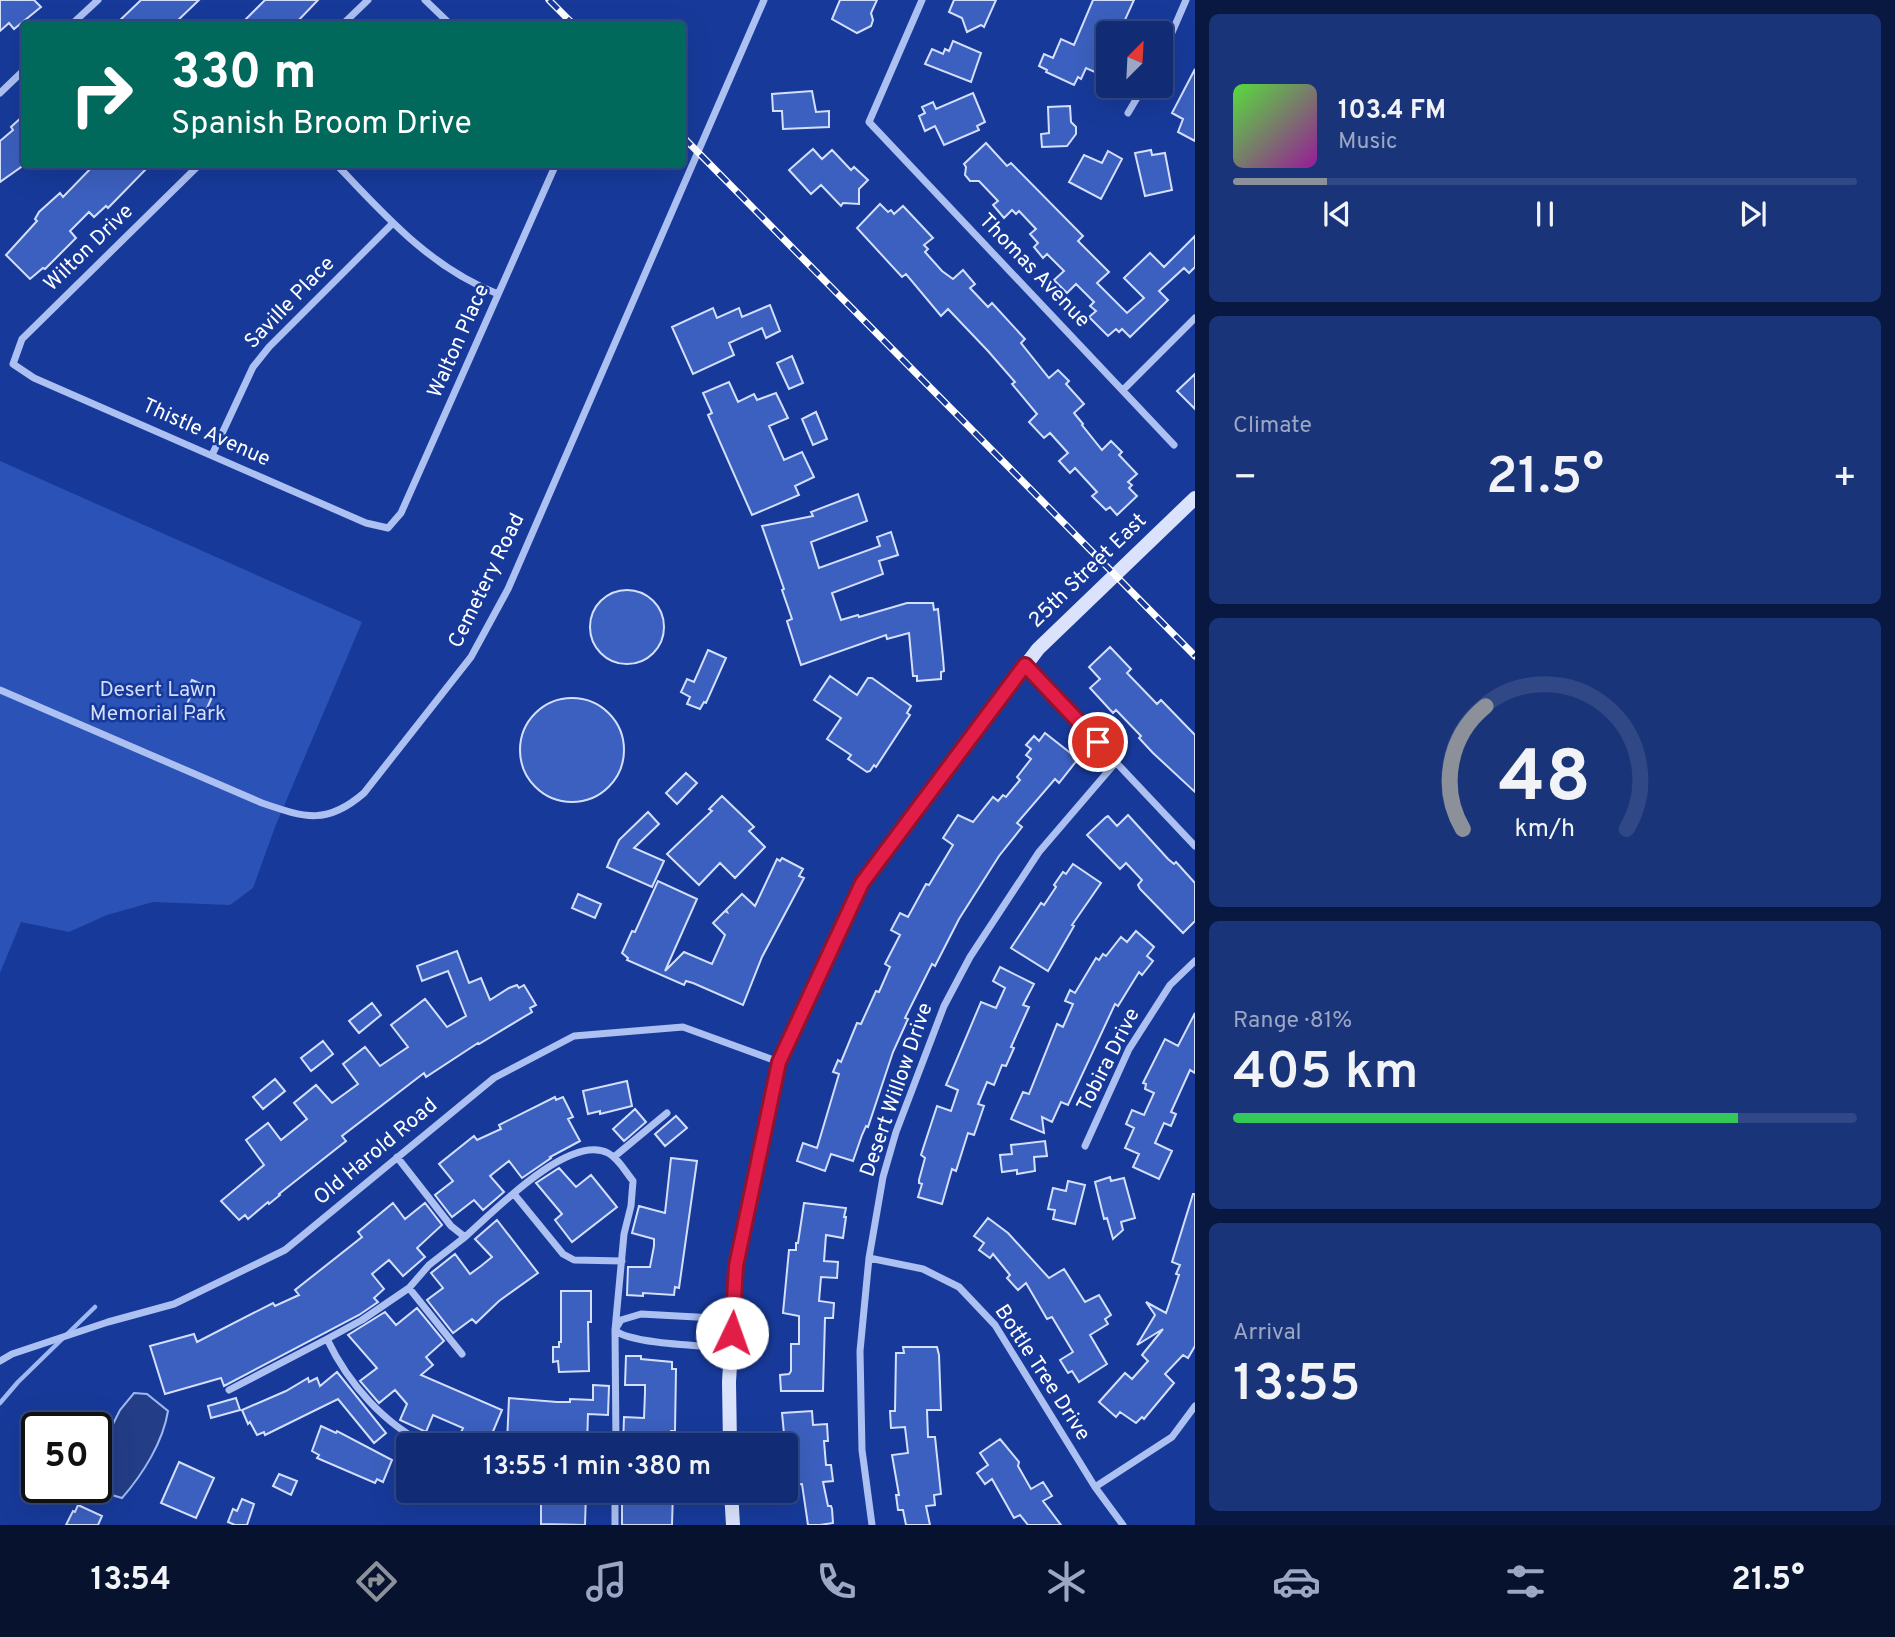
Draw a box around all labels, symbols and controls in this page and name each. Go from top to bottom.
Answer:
north arrow [1096,21,1172,98]
map controls [1096,21,1173,98]
text: 330 m [171,44,316,106]
icon: right [56,49,147,140]
text: 103.4 FM [1338,95,1446,128]
text: Spanish Broom Drive [171,105,472,145]
text: Music [1338,128,1398,157]
icon: previous [1318,195,1356,233]
icon: pause [1526,195,1564,233]
icon: next [1734,195,1772,233]
street label: Wilton Drive [39,199,139,297]
street label: Thomas Avenue [973,208,1095,334]
street label: Saville Place [239,251,341,355]
street label: Walton Place [422,280,496,402]
street label: Thistle Avenue [138,393,274,473]
text: Climate [1233,412,1312,441]
text: 21.5° [1486,446,1604,512]
text: − [1233,455,1258,504]
text: + [1832,455,1857,504]
street label: 25th Street East [1023,508,1153,634]
street label: Cemetery Road [443,509,531,653]
park label: Desert Lawn Memorial Park [90,677,226,728]
pin [1068,712,1128,772]
icon: arrive [1079,723,1117,761]
text: 48 [1499,735,1591,827]
text: km/h [1515,813,1575,845]
street label: Desert Willow Drive [855,999,939,1181]
street label: Tobira Drive [1071,1004,1147,1116]
text: Range · 81% [1233,1007,1352,1036]
text: 405 km [1233,1041,1418,1107]
street label: Old Harold Road [309,1092,443,1212]
position arrow [695,1296,769,1370]
street label: Bottle Tree Drive [988,1300,1096,1446]
text: Arrival [1233,1319,1302,1348]
text: 13:55 [1233,1353,1361,1419]
speed limit sign: 50 [21,1412,112,1503]
text: 13:55 · 1 min · 380 m [483,1451,711,1484]
icon: directions [352,1557,401,1606]
icon: music [582,1557,631,1606]
icon: phone [812,1557,861,1606]
icon: climate [1042,1557,1091,1606]
icon: car [1272,1557,1321,1606]
icon: filters [1501,1557,1550,1606]
text: 13:54 [90,1561,171,1601]
text: 21.5° [1731,1561,1804,1601]

